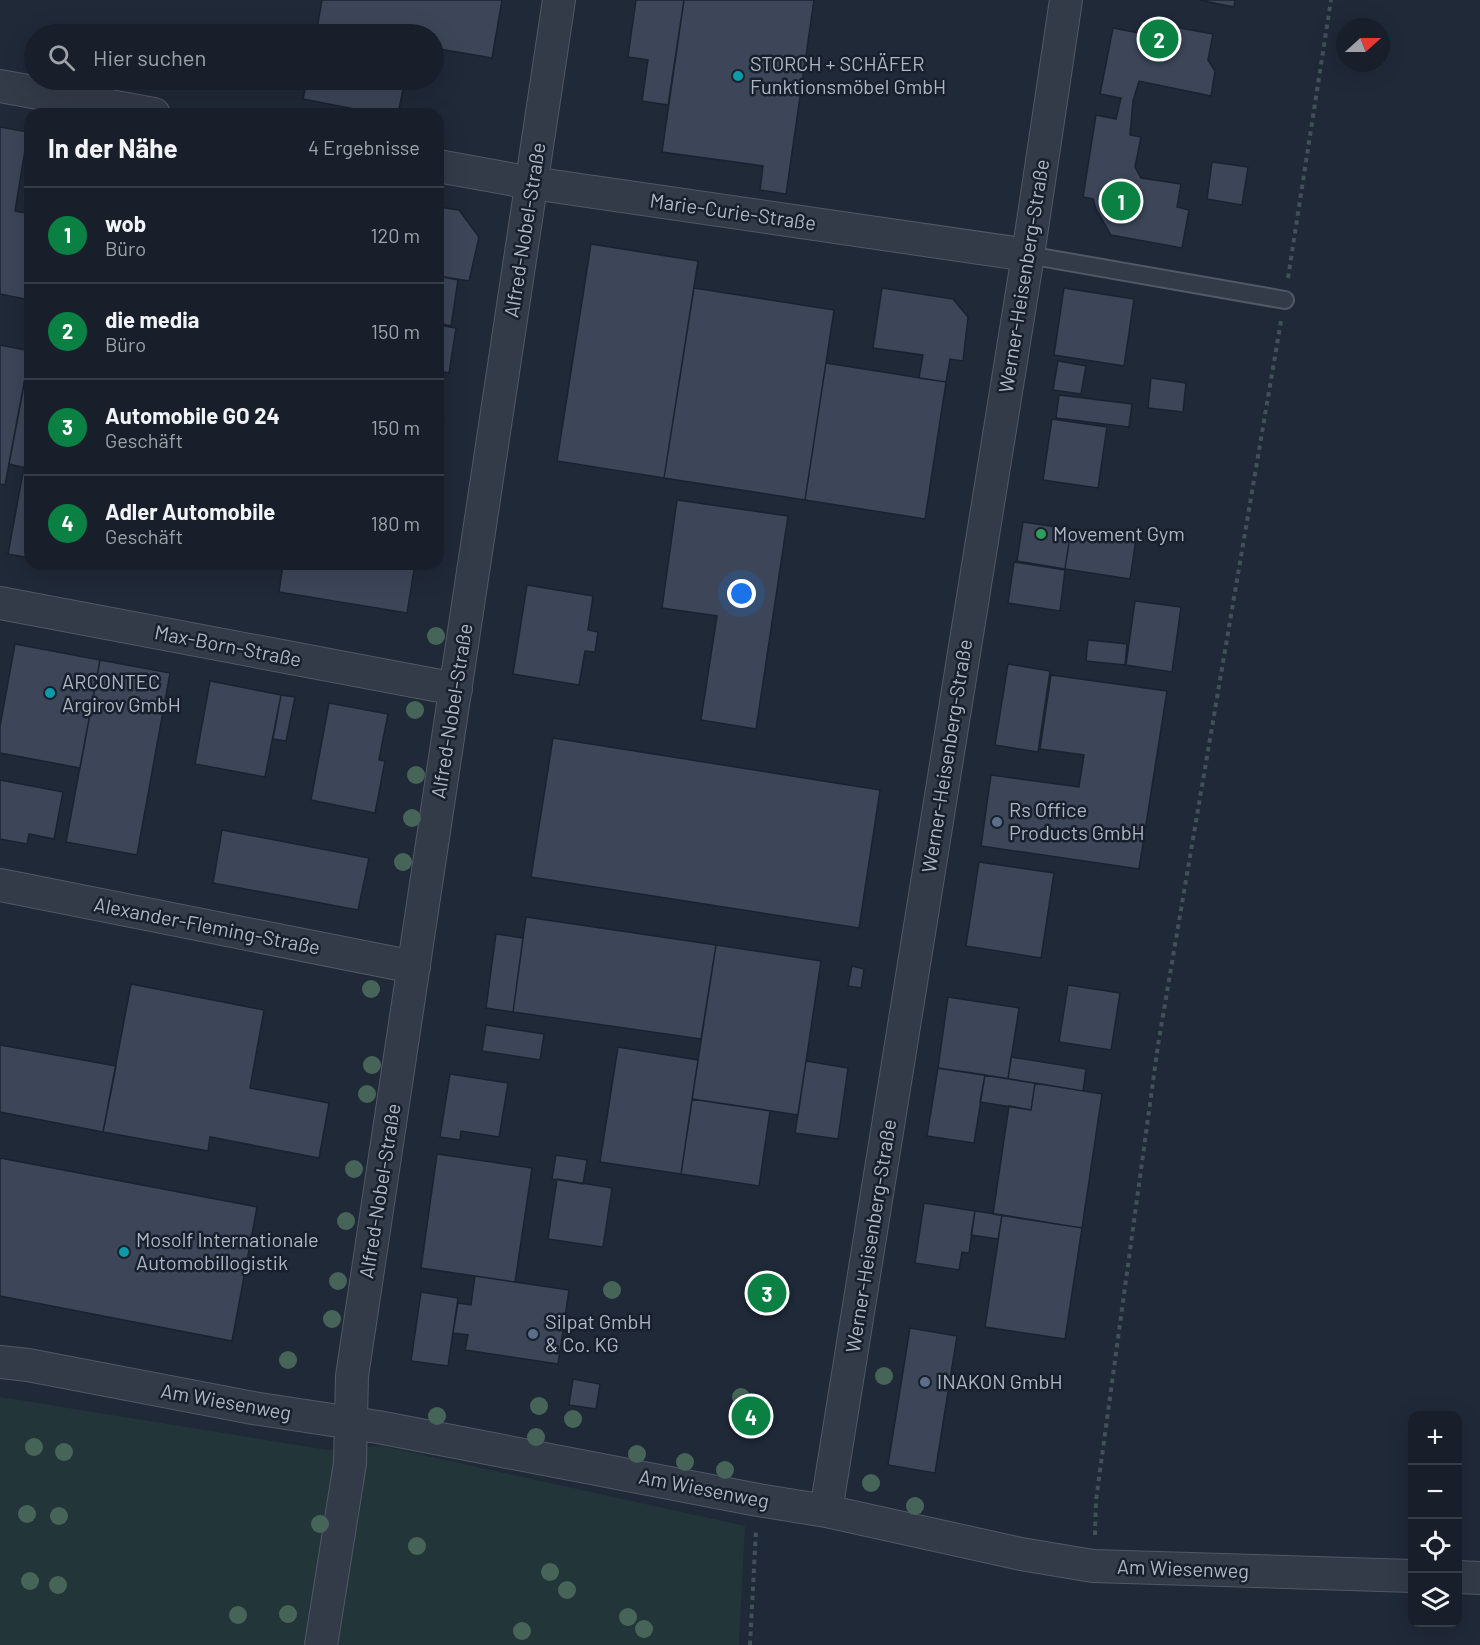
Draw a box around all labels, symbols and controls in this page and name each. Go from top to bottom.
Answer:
pin: 2 [1140,16,1178,62]
north arrow [1336,18,1390,72]
search box [24,24,444,90]
icon: search [45,41,78,74]
text: Hier suchen [93,44,206,70]
place label: STORCH + SCHÄFER Funktionsmöbel GmbH [750,51,946,98]
marker: STORCH + SCHÄFER Funktionsmöbel GmbH [731,69,745,83]
text: In der Nähe [48,132,178,163]
text: 4 Ergebnisse [308,135,420,159]
street label: Alfred-Nobel-Straße [498,141,550,319]
street label: Werner-Heisenberg-Straße [993,157,1053,394]
pin: 1 [1102,178,1140,224]
street label: Marie-Curie-Straße [649,187,818,235]
text: wob [105,210,146,236]
text: 1 [64,223,71,247]
text: 120 m [370,223,420,247]
text: Büro [105,236,146,260]
text: die media [105,306,199,332]
text: 2 [62,319,73,343]
text: 150 m [371,319,420,343]
text: Büro [105,332,146,356]
text: Automobile GO 24 [105,402,280,428]
text: 3 [62,415,73,439]
text: 150 m [371,415,420,439]
text: Geschäft [105,428,183,452]
text: Adler Automobile [105,498,275,524]
text: 4 [61,511,74,535]
text: 180 m [371,511,420,535]
place label: Movement Gym [1053,521,1185,545]
text: Geschäft [105,524,183,548]
marker: Movement Gym [1034,527,1048,541]
your location [727,579,756,608]
street label: Max-Born-Straße [153,619,304,671]
street label: Alfred-Nobel-Straße [425,622,477,800]
street label: Werner-Heisenberg-Straße [916,637,976,874]
place label: ARCONTEC Argirov GmbH [62,669,181,716]
marker: ARCONTEC Argirov GmbH [43,686,57,700]
place label: Rs Office Products GmbH [1009,797,1145,844]
marker: Rs Office Products GmbH [990,815,1004,829]
street label: Alexander-Fleming-Straße [92,891,322,959]
street label: Alfred-Nobel-Straße [353,1102,405,1280]
street label: Werner-Heisenberg-Straße [840,1117,900,1354]
place label: Mosolf Internationale Automobillogistik [136,1227,319,1274]
marker: Mosolf Internationale Automobillogistik [117,1245,131,1259]
pin: 3 [748,1270,786,1316]
place label: Silpat GmbH & Co. KG [545,1309,652,1356]
marker: Silpat GmbH & Co. KG [526,1327,540,1341]
place label: INAKON GmbH [937,1369,1063,1393]
marker: INAKON GmbH [918,1375,932,1389]
street label: Am Wiesenweg [159,1378,293,1424]
pin: 4 [732,1394,771,1438]
map controls [1408,1411,1462,1627]
button: + [1408,1411,1462,1465]
street label: Am Wiesenweg [637,1464,771,1512]
button: − [1408,1465,1462,1519]
button: locate [1408,1519,1462,1573]
street label: Am Wiesenweg [1117,1554,1249,1582]
button: layers [1408,1573,1462,1627]

